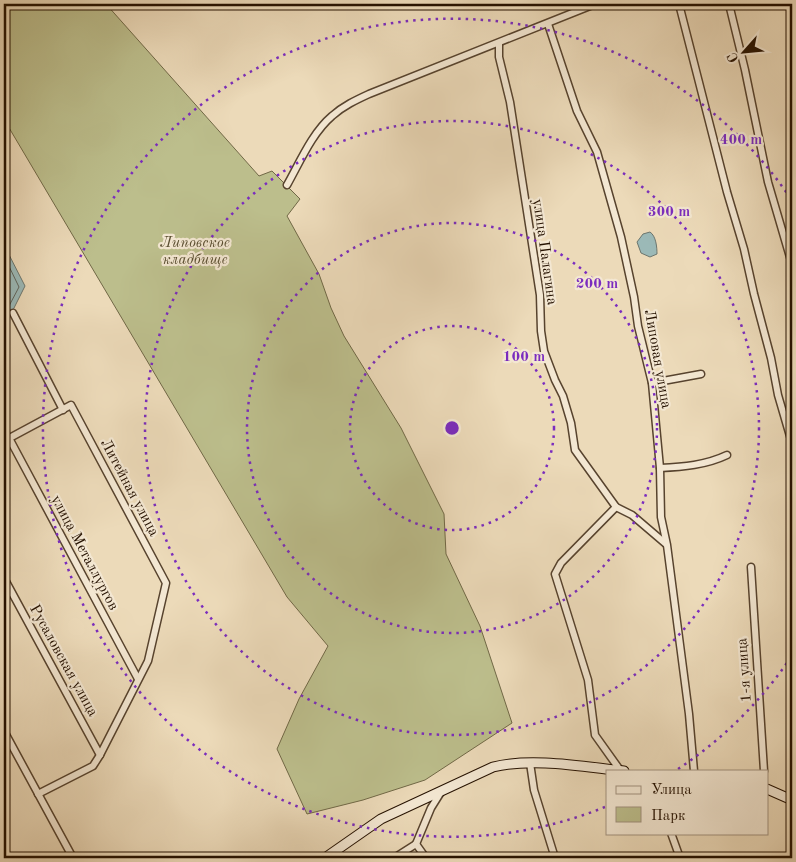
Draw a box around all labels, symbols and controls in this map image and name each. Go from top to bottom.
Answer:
north arrow [718,28,768,78]
text: С [725,50,742,65]
text: 400 m [720,133,762,148]
street label: улица Палагина [529,198,559,307]
text: 300 m [648,205,690,220]
park label: Липовское кладбище [160,236,230,268]
text: 200 m [576,277,618,292]
street label: Липовая улица [641,308,673,410]
text: 100 m [503,350,545,365]
centre of rings [443,419,461,437]
street label: Литейная улица [97,437,161,540]
street label: улица Металлургов [47,493,121,613]
street label: Русаловская улица [26,603,100,720]
street label: 1-я улица [735,637,755,703]
legend [606,770,768,834]
text: Улица [651,783,692,798]
text: Парк [651,809,686,824]

